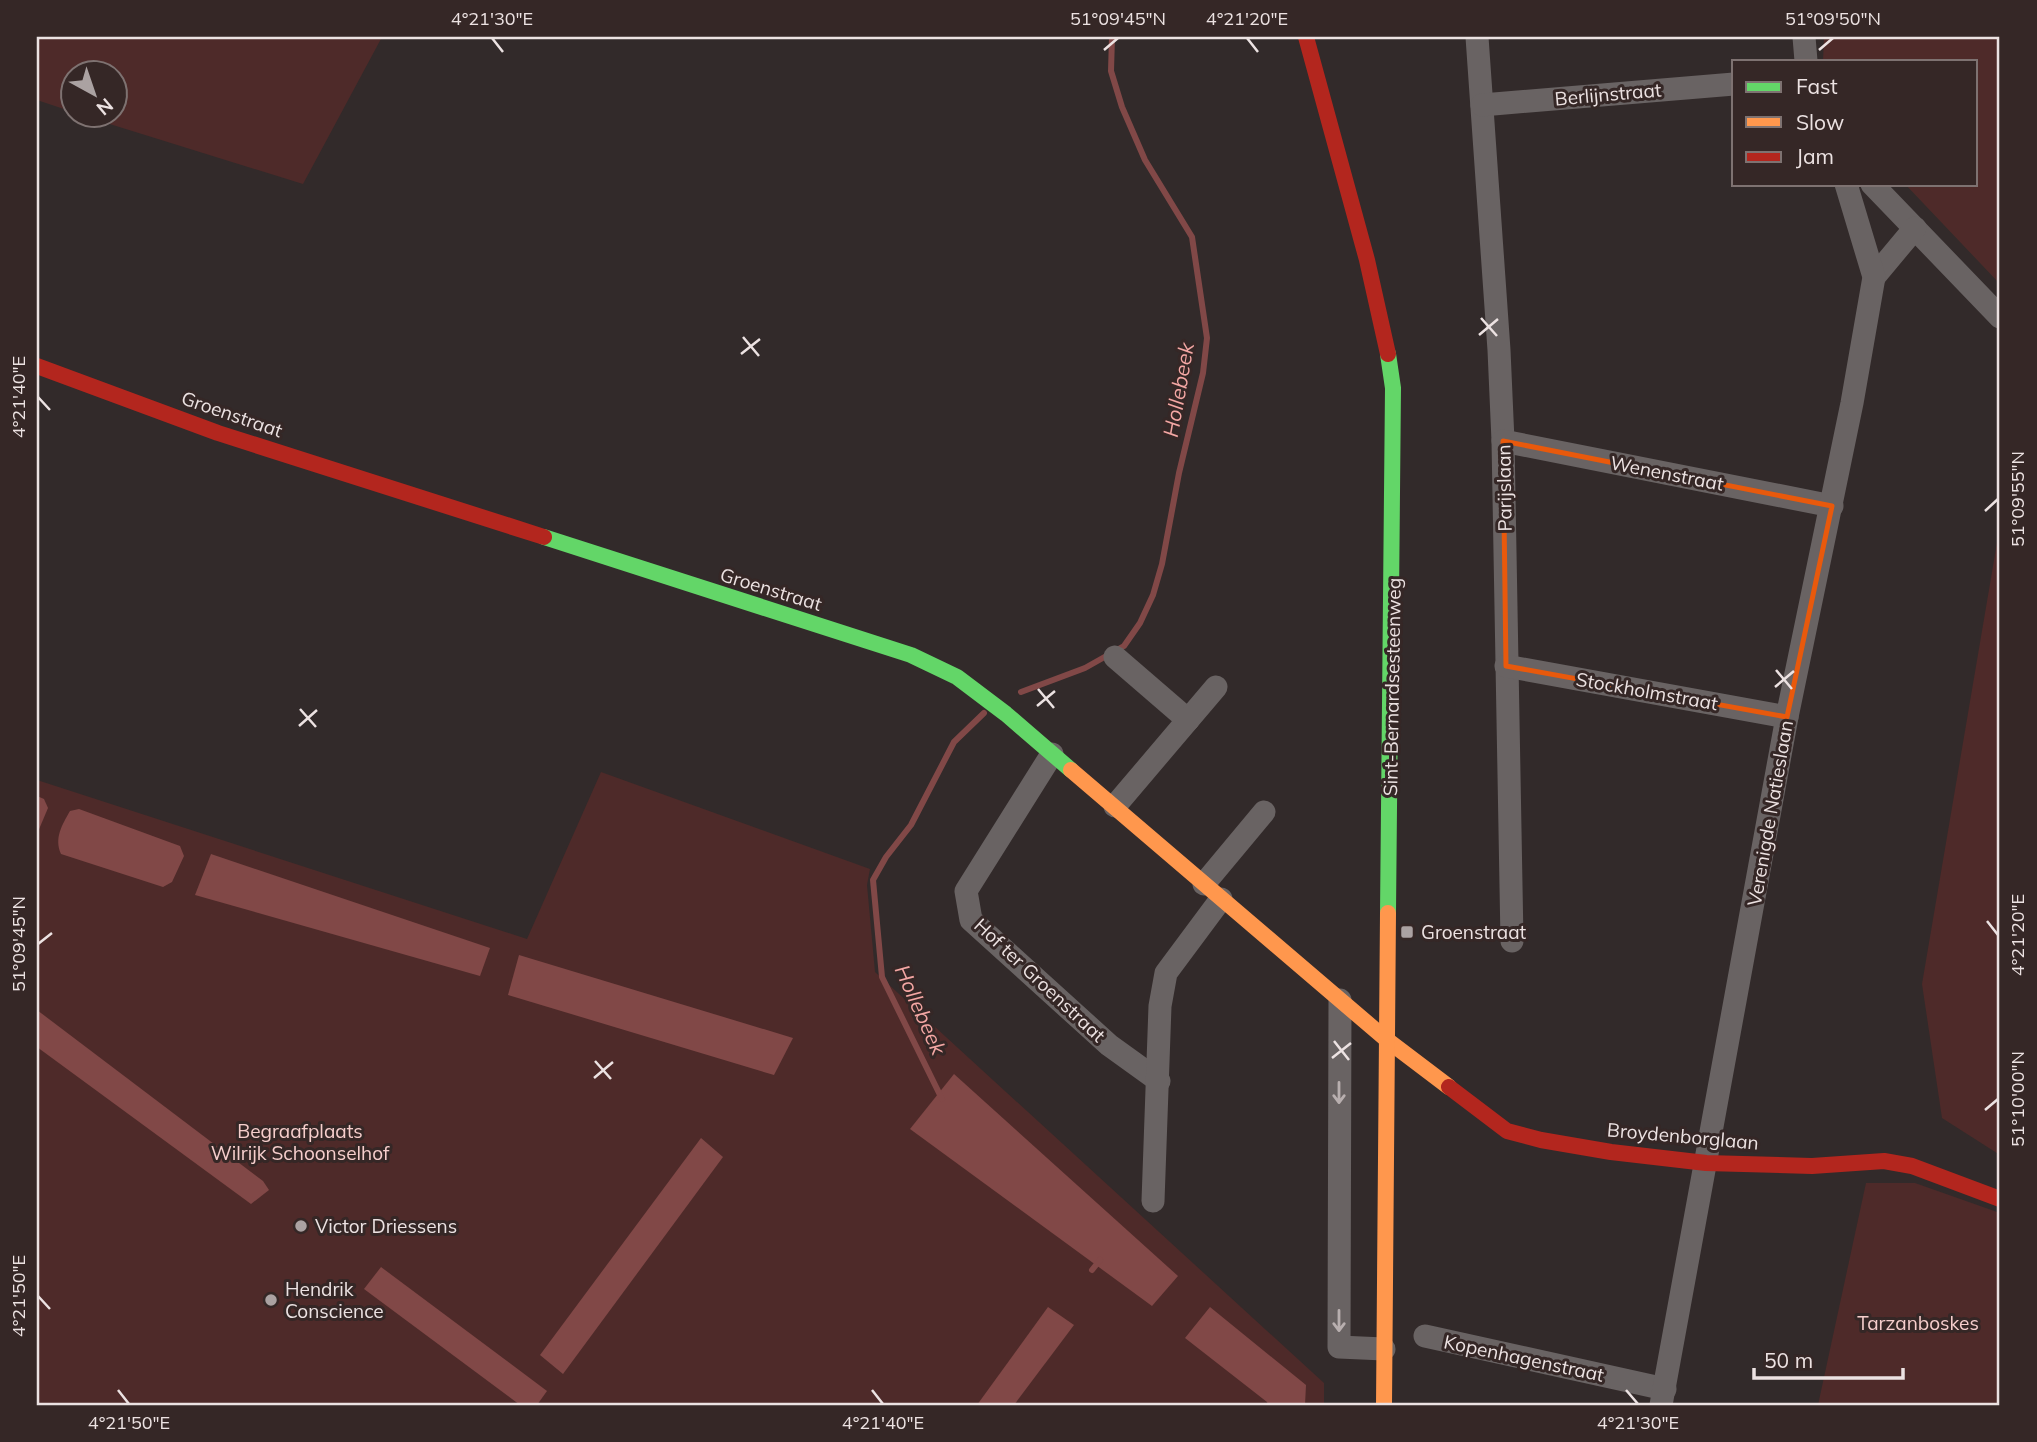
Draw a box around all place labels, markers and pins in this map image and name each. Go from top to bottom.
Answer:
place label: Groenstraat [1421,920,1527,944]
marker: Groenstraat [1399,924,1415,940]
place label: Victor Driessens [315,1214,457,1238]
marker: Victor Driessens [293,1218,309,1234]
place label: Hendrik Conscience [285,1277,384,1323]
marker: Hendrik Conscience [263,1292,279,1308]

